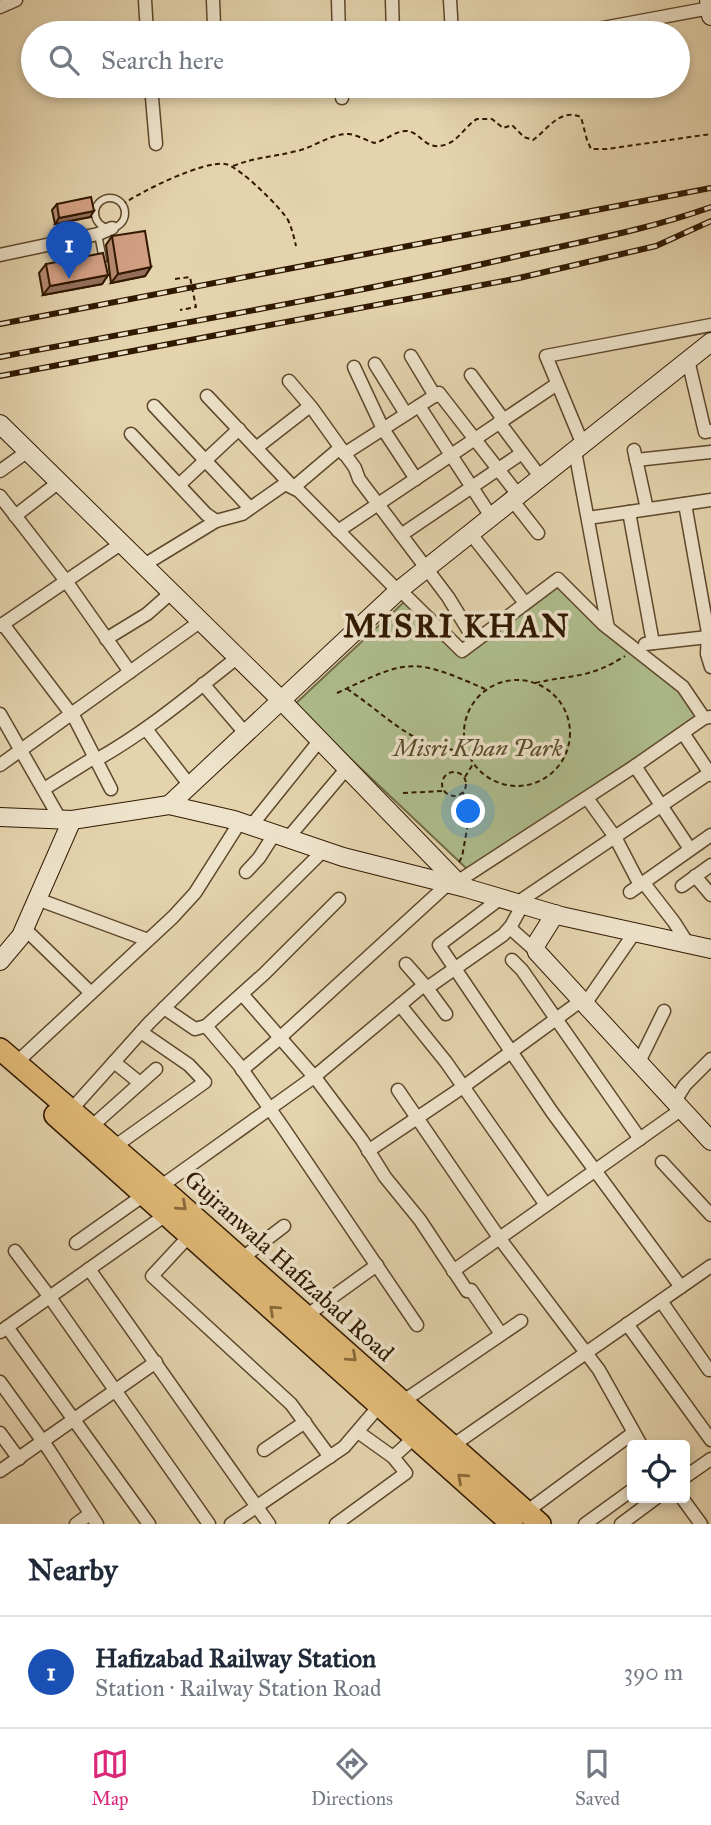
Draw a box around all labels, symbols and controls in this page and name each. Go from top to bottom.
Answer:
search box [21,21,690,98]
icon: search [45,41,83,79]
text: Search here [101,44,224,76]
pin: 1 [46,221,92,279]
district label: MISRI KHAN [343,607,571,646]
park label: Misri Khan Park [391,733,563,763]
your location [451,794,485,828]
street label: Gujranwala Hafizabad Road [178,1164,400,1368]
one-way arrow [174,1198,187,1210]
one-way arrow [269,1306,282,1319]
one-way arrow [344,1349,357,1361]
map controls [627,1440,690,1503]
button: locate [627,1440,690,1503]
one-way arrow [457,1474,470,1487]
text: Nearby [28,1552,118,1588]
text: Hafizabad Railway Station [95,1642,376,1674]
text: 1 [46,1658,56,1686]
text: 390 m [624,1658,683,1686]
text: Station · Railway Station Road [95,1674,382,1702]
tab: Map [91,1745,129,1810]
tab: Directions [311,1745,393,1810]
tab: Saved [575,1745,620,1810]

